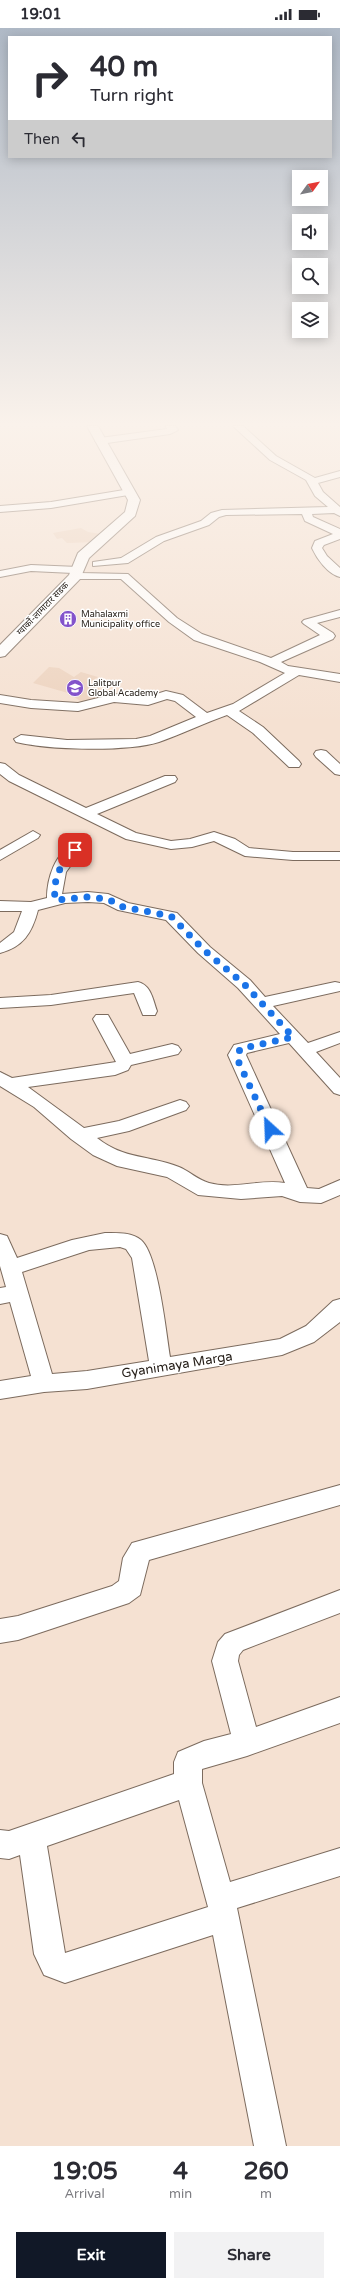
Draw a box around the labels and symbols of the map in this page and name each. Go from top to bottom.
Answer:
north arrow [292,170,328,206]
street label: ग्वार्को-लामाटार सडक [14,579,72,638]
building icon: Mahalaxmi Municipality office [58,609,78,629]
place label: Mahalaxmi Municipality office [81,609,160,630]
school or university icon: Lalitpur Global Academy [65,678,85,698]
place label: Lalitpur Global Academy [88,678,158,699]
pin [58,833,92,867]
position arrow [249,1108,291,1150]
street label: Gyanimaya Marga [120,1348,234,1382]

